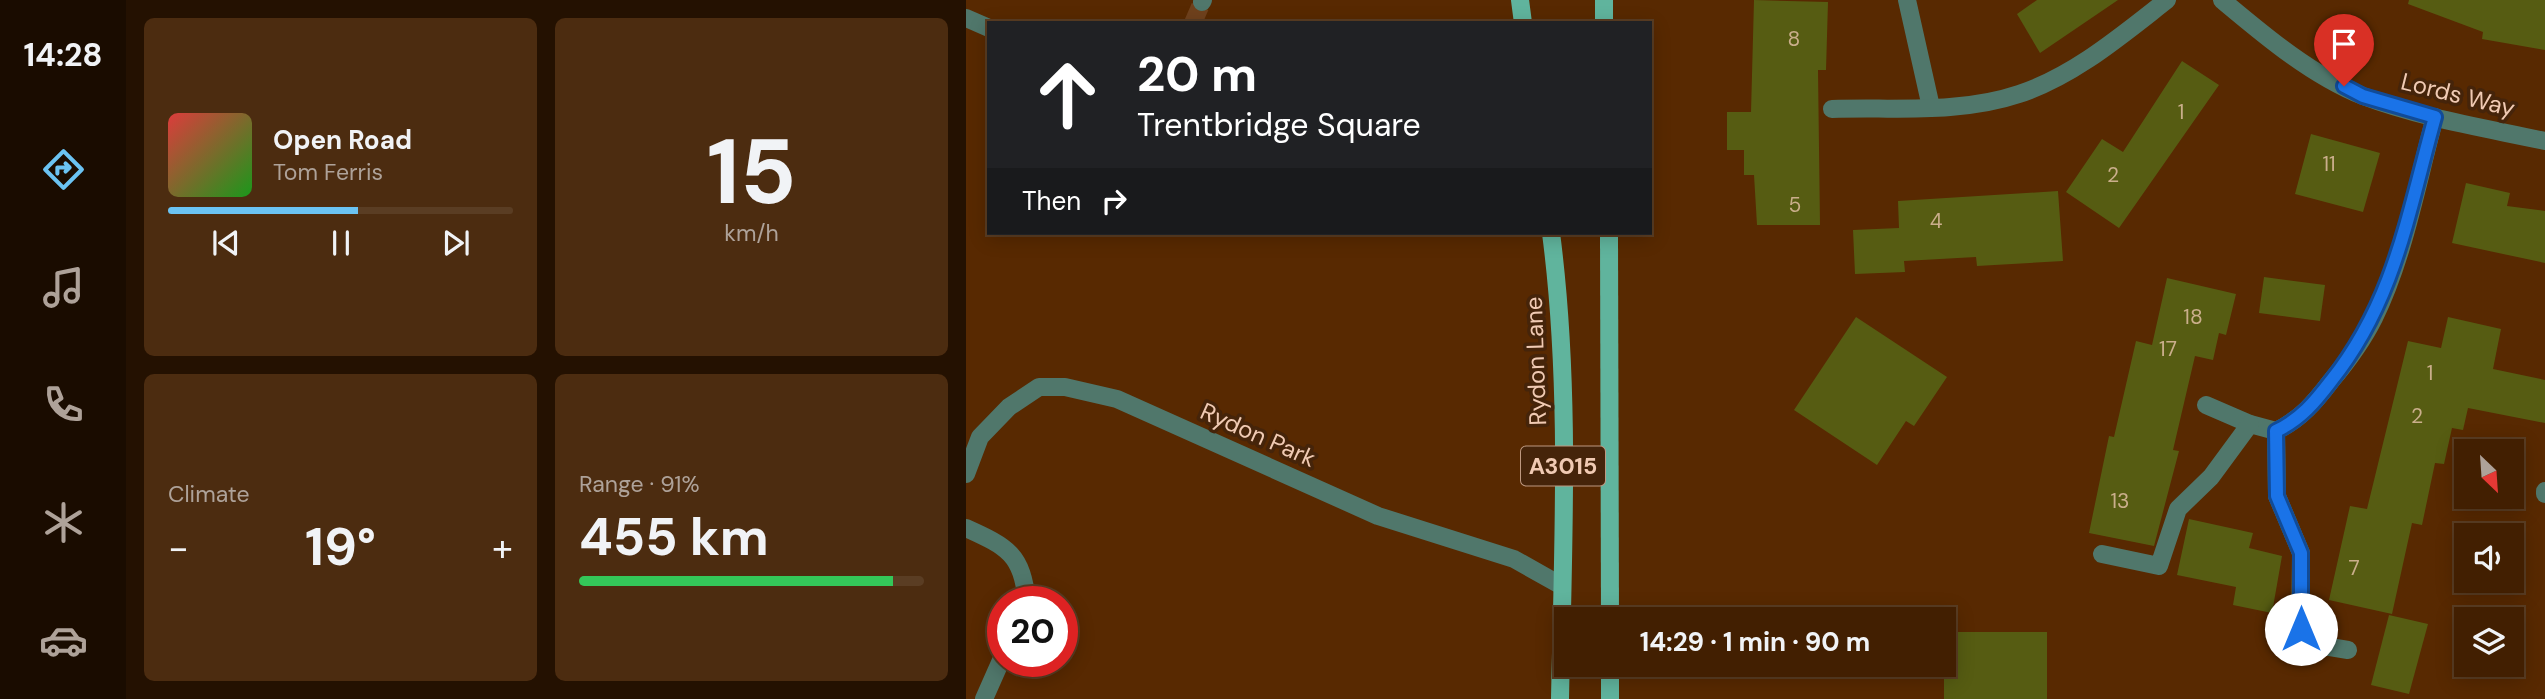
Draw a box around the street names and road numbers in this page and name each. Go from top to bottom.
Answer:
street label: Lords Way [2398,65,2518,124]
street label: Rydon Lane [1518,296,1553,426]
street label: Rydon Park [1196,395,1321,474]
road number: A3015 [1521,446,1605,486]

